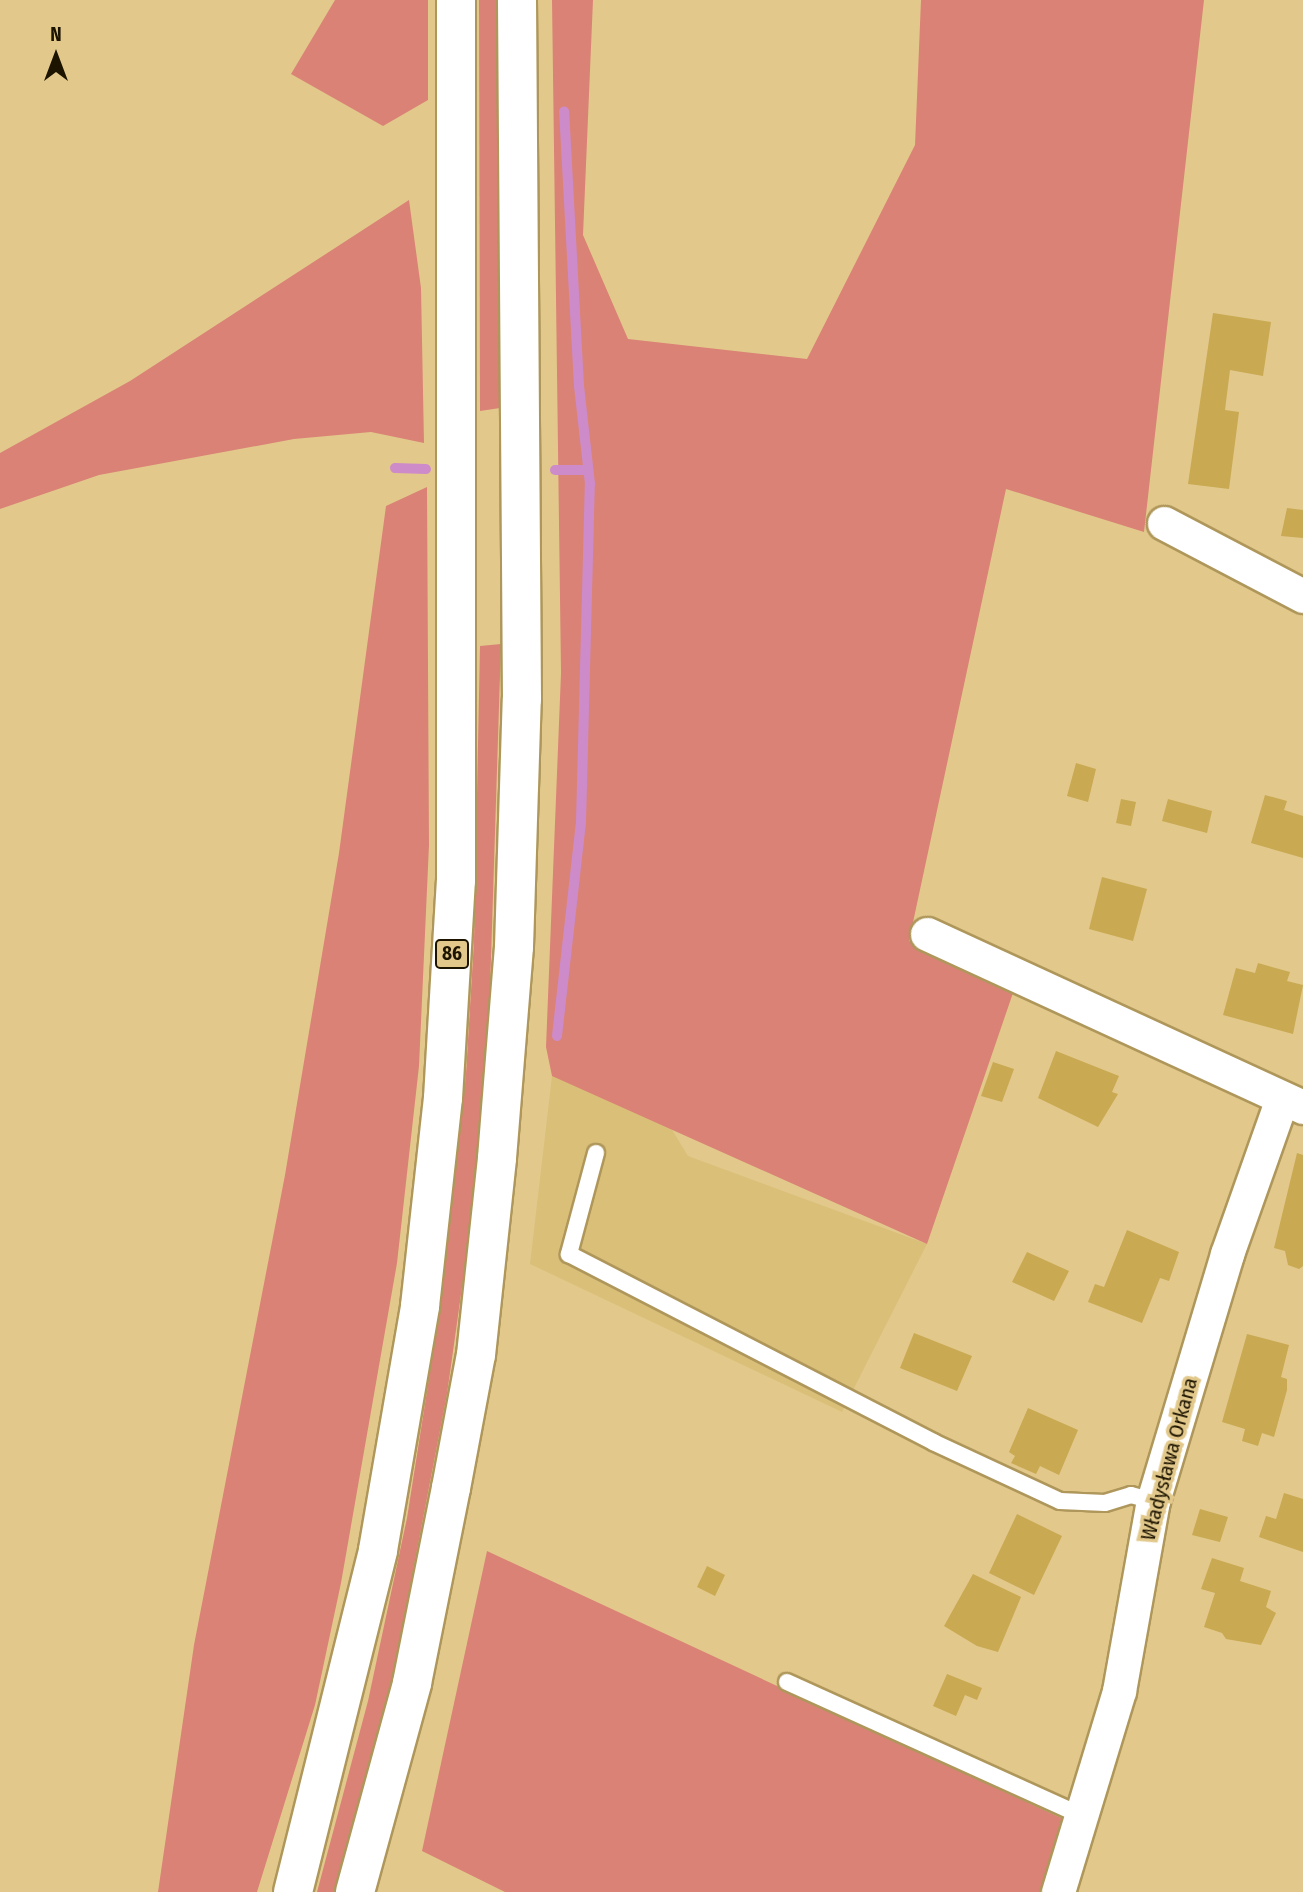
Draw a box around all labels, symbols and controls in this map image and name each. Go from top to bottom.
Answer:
north arrow [21,21,91,91]
text: N [50,23,62,46]
road number: 86 [434,938,470,970]
street label: Władysława Orkana [1135,1375,1203,1543]

